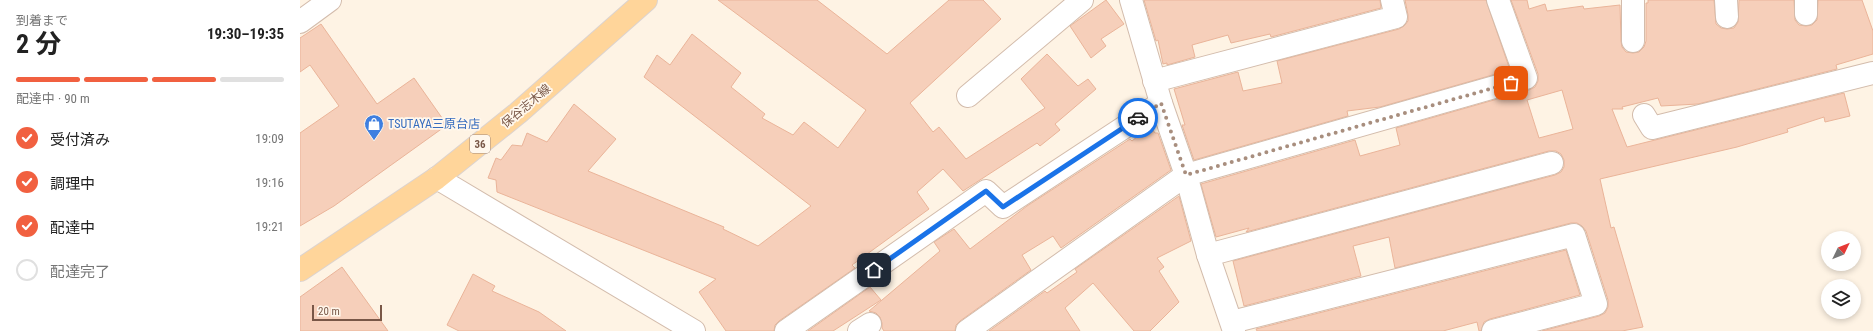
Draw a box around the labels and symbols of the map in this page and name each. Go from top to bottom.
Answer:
pin [1494,66,1528,100]
street label: 保谷志木線 [499,81,553,131]
courier [1118,98,1158,138]
shop icon: TSUTAYA三原台店 [363,113,385,141]
place label: TSUTAYA三原台店 [388,117,480,131]
road number: 36 [470,135,490,153]
north arrow [1821,231,1861,271]
pin [857,253,891,287]
scale bar [312,303,382,322]

